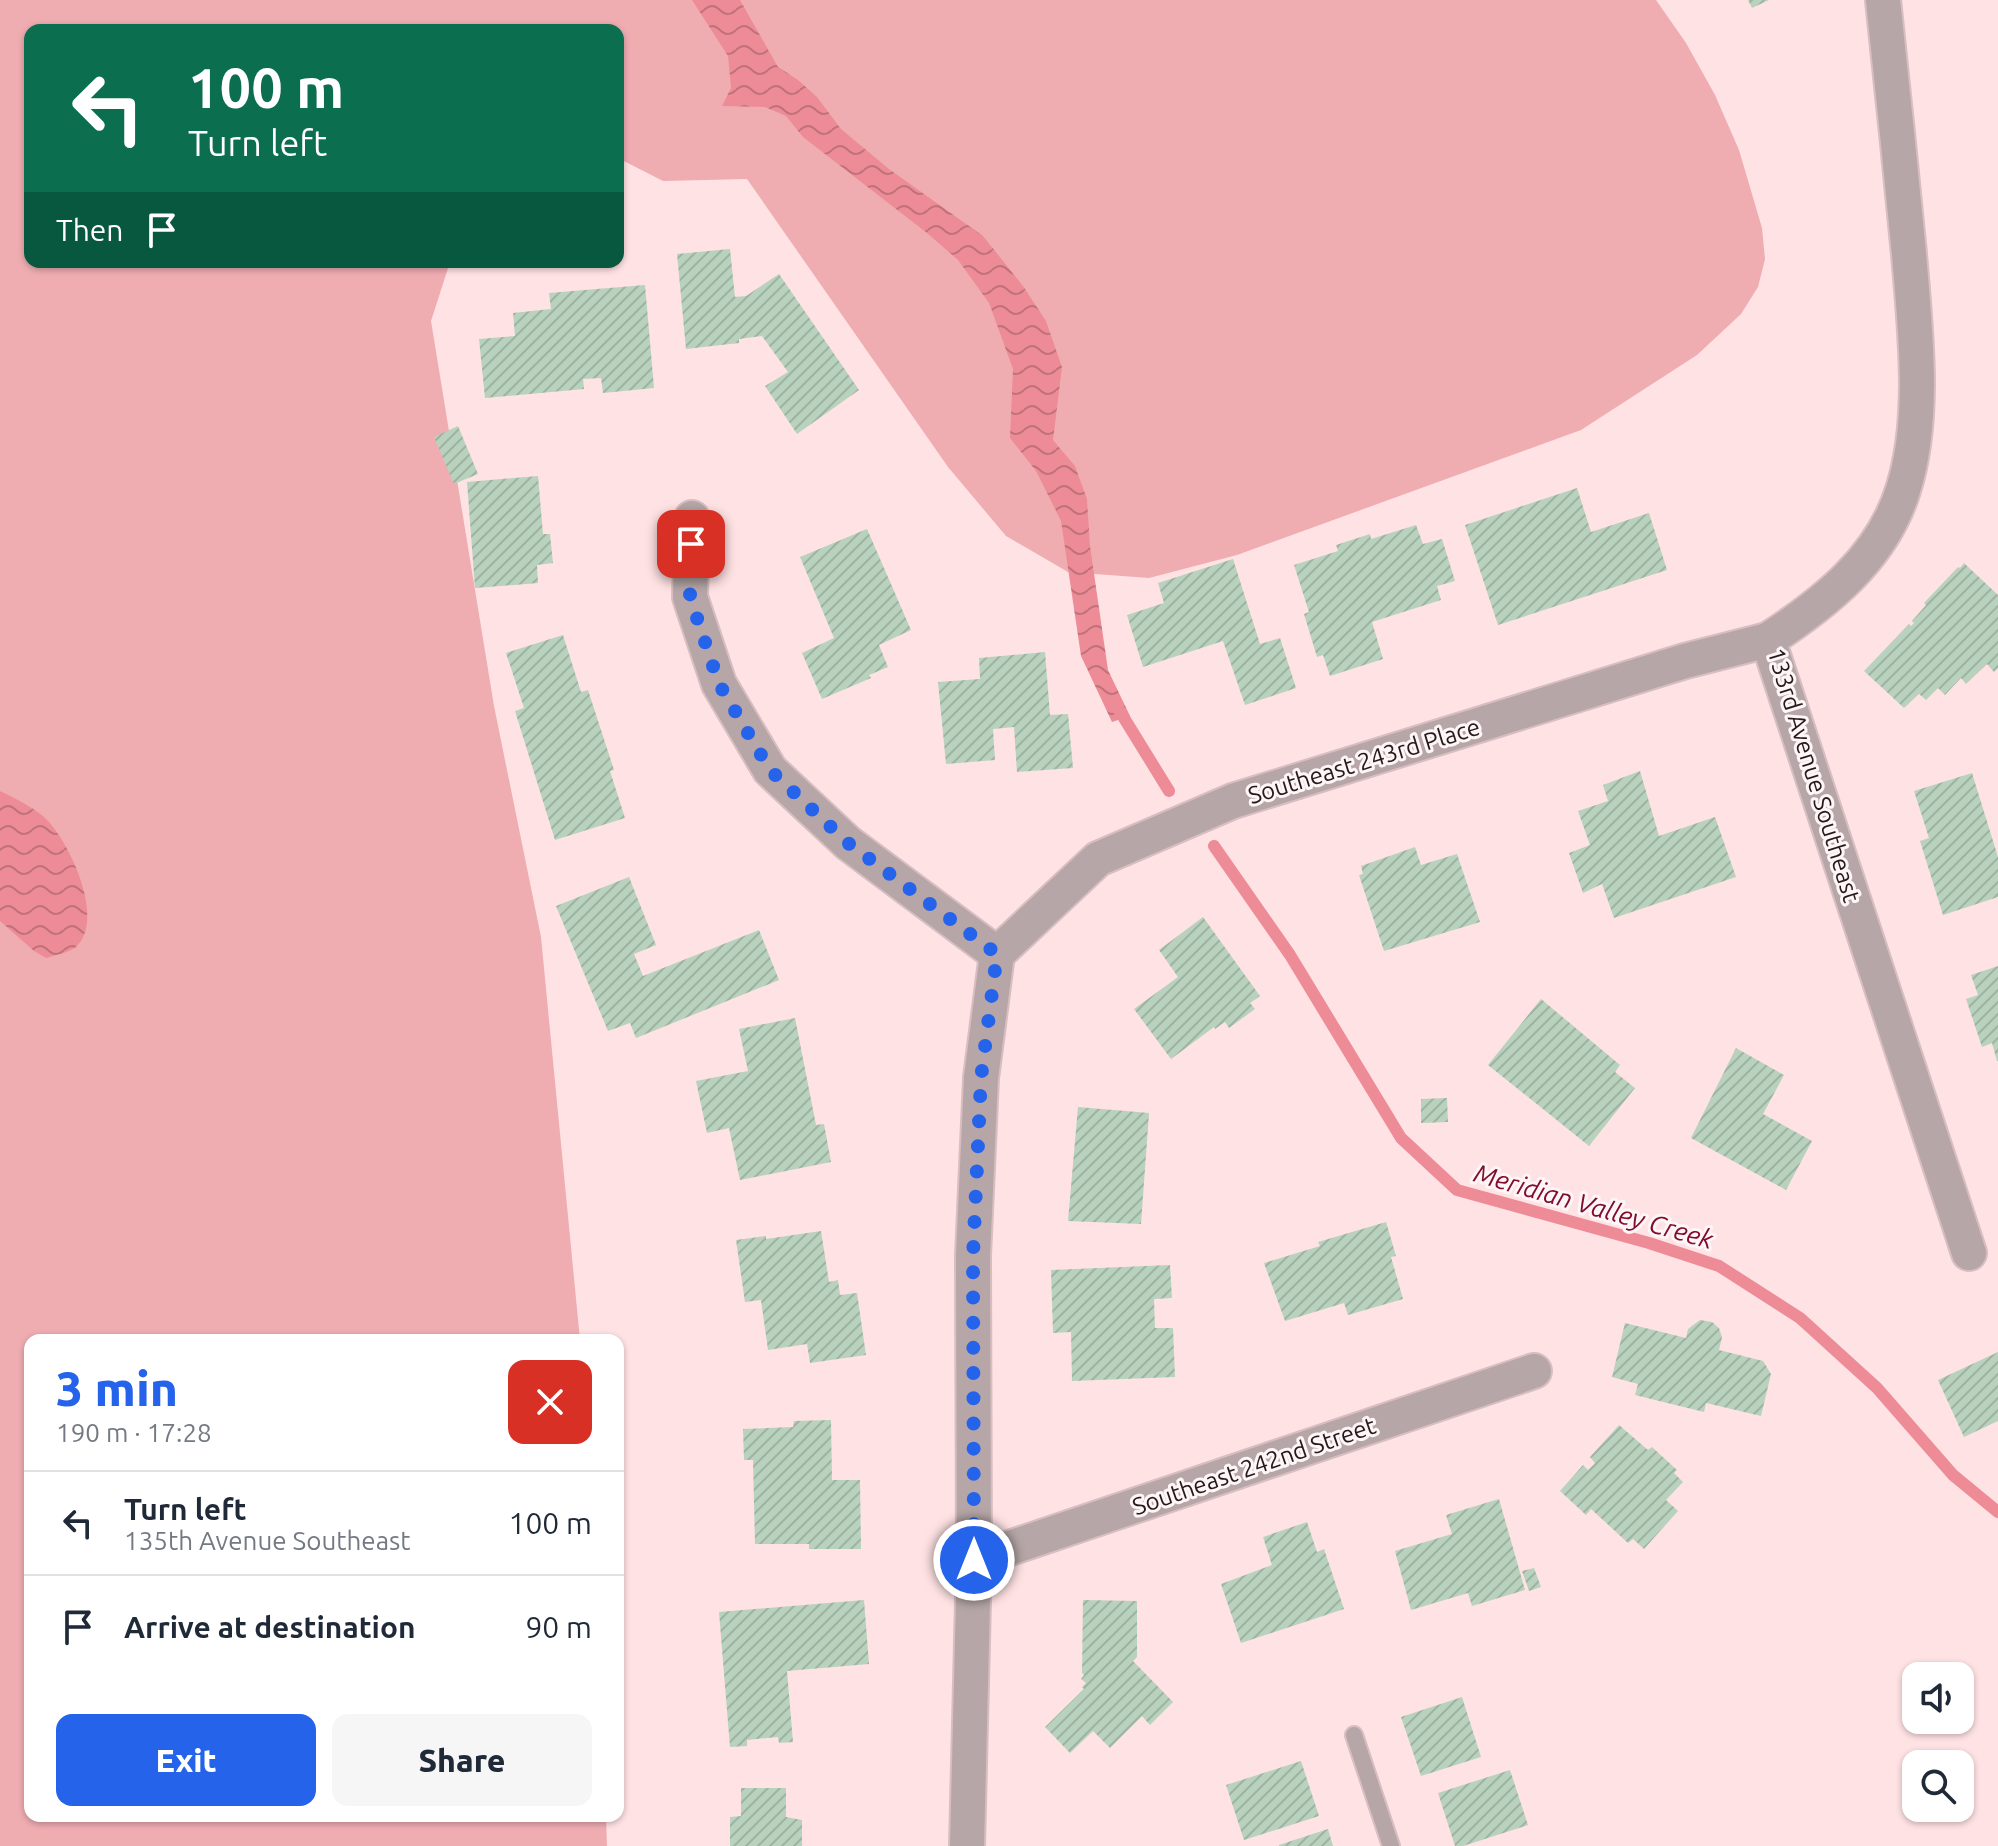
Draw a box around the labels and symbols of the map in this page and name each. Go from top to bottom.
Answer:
pin [657,510,725,578]
street label: 133rd Avenue Southeast [1762,645,1866,906]
street label: Southeast 243rd Place [1245,713,1483,809]
water label: Meridian Valley Creek [1471,1158,1718,1254]
street label: Southeast 242nd Street [1129,1412,1380,1520]
position arrow [932,1518,1016,1602]

